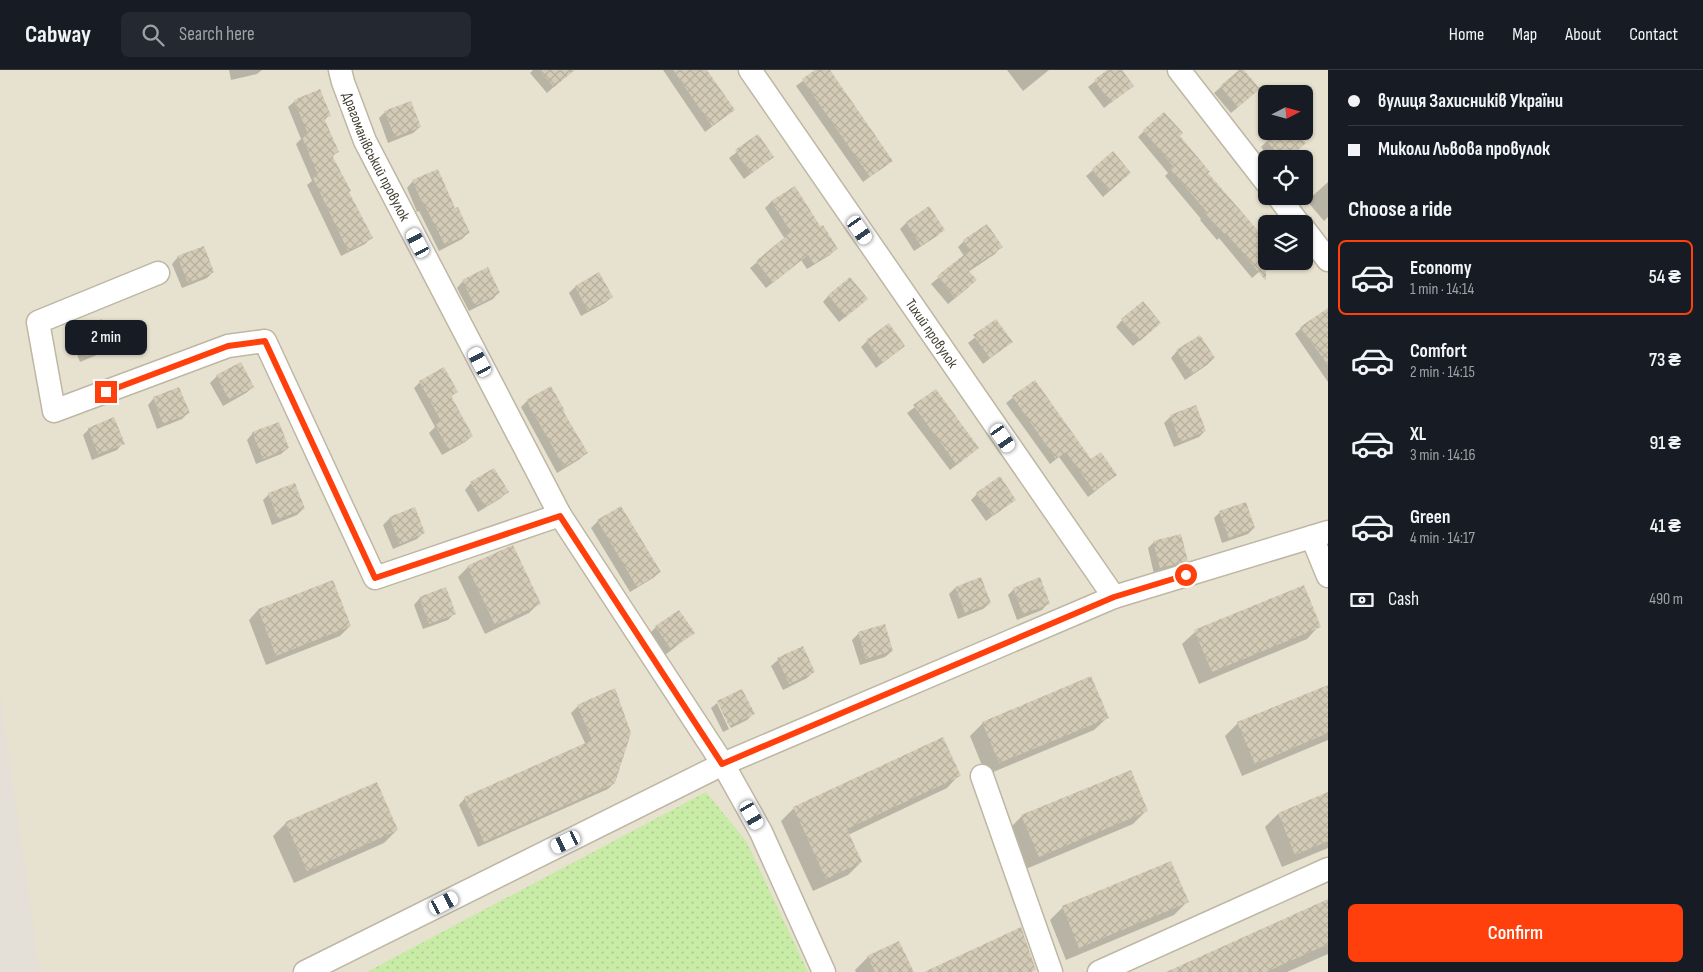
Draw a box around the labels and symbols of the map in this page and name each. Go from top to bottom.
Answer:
north arrow [1258,85,1312,140]
street label: Драгоманівський провулок [338,90,414,225]
car [845,213,874,247]
car [404,226,431,260]
street label: Тихий провулок [901,295,962,372]
callout: 2 min [65,320,147,354]
car [466,345,493,379]
route end [95,381,117,403]
car [988,421,1017,455]
route start [1175,564,1197,586]
car [738,798,765,832]
car [549,829,582,855]
car [427,890,460,916]

